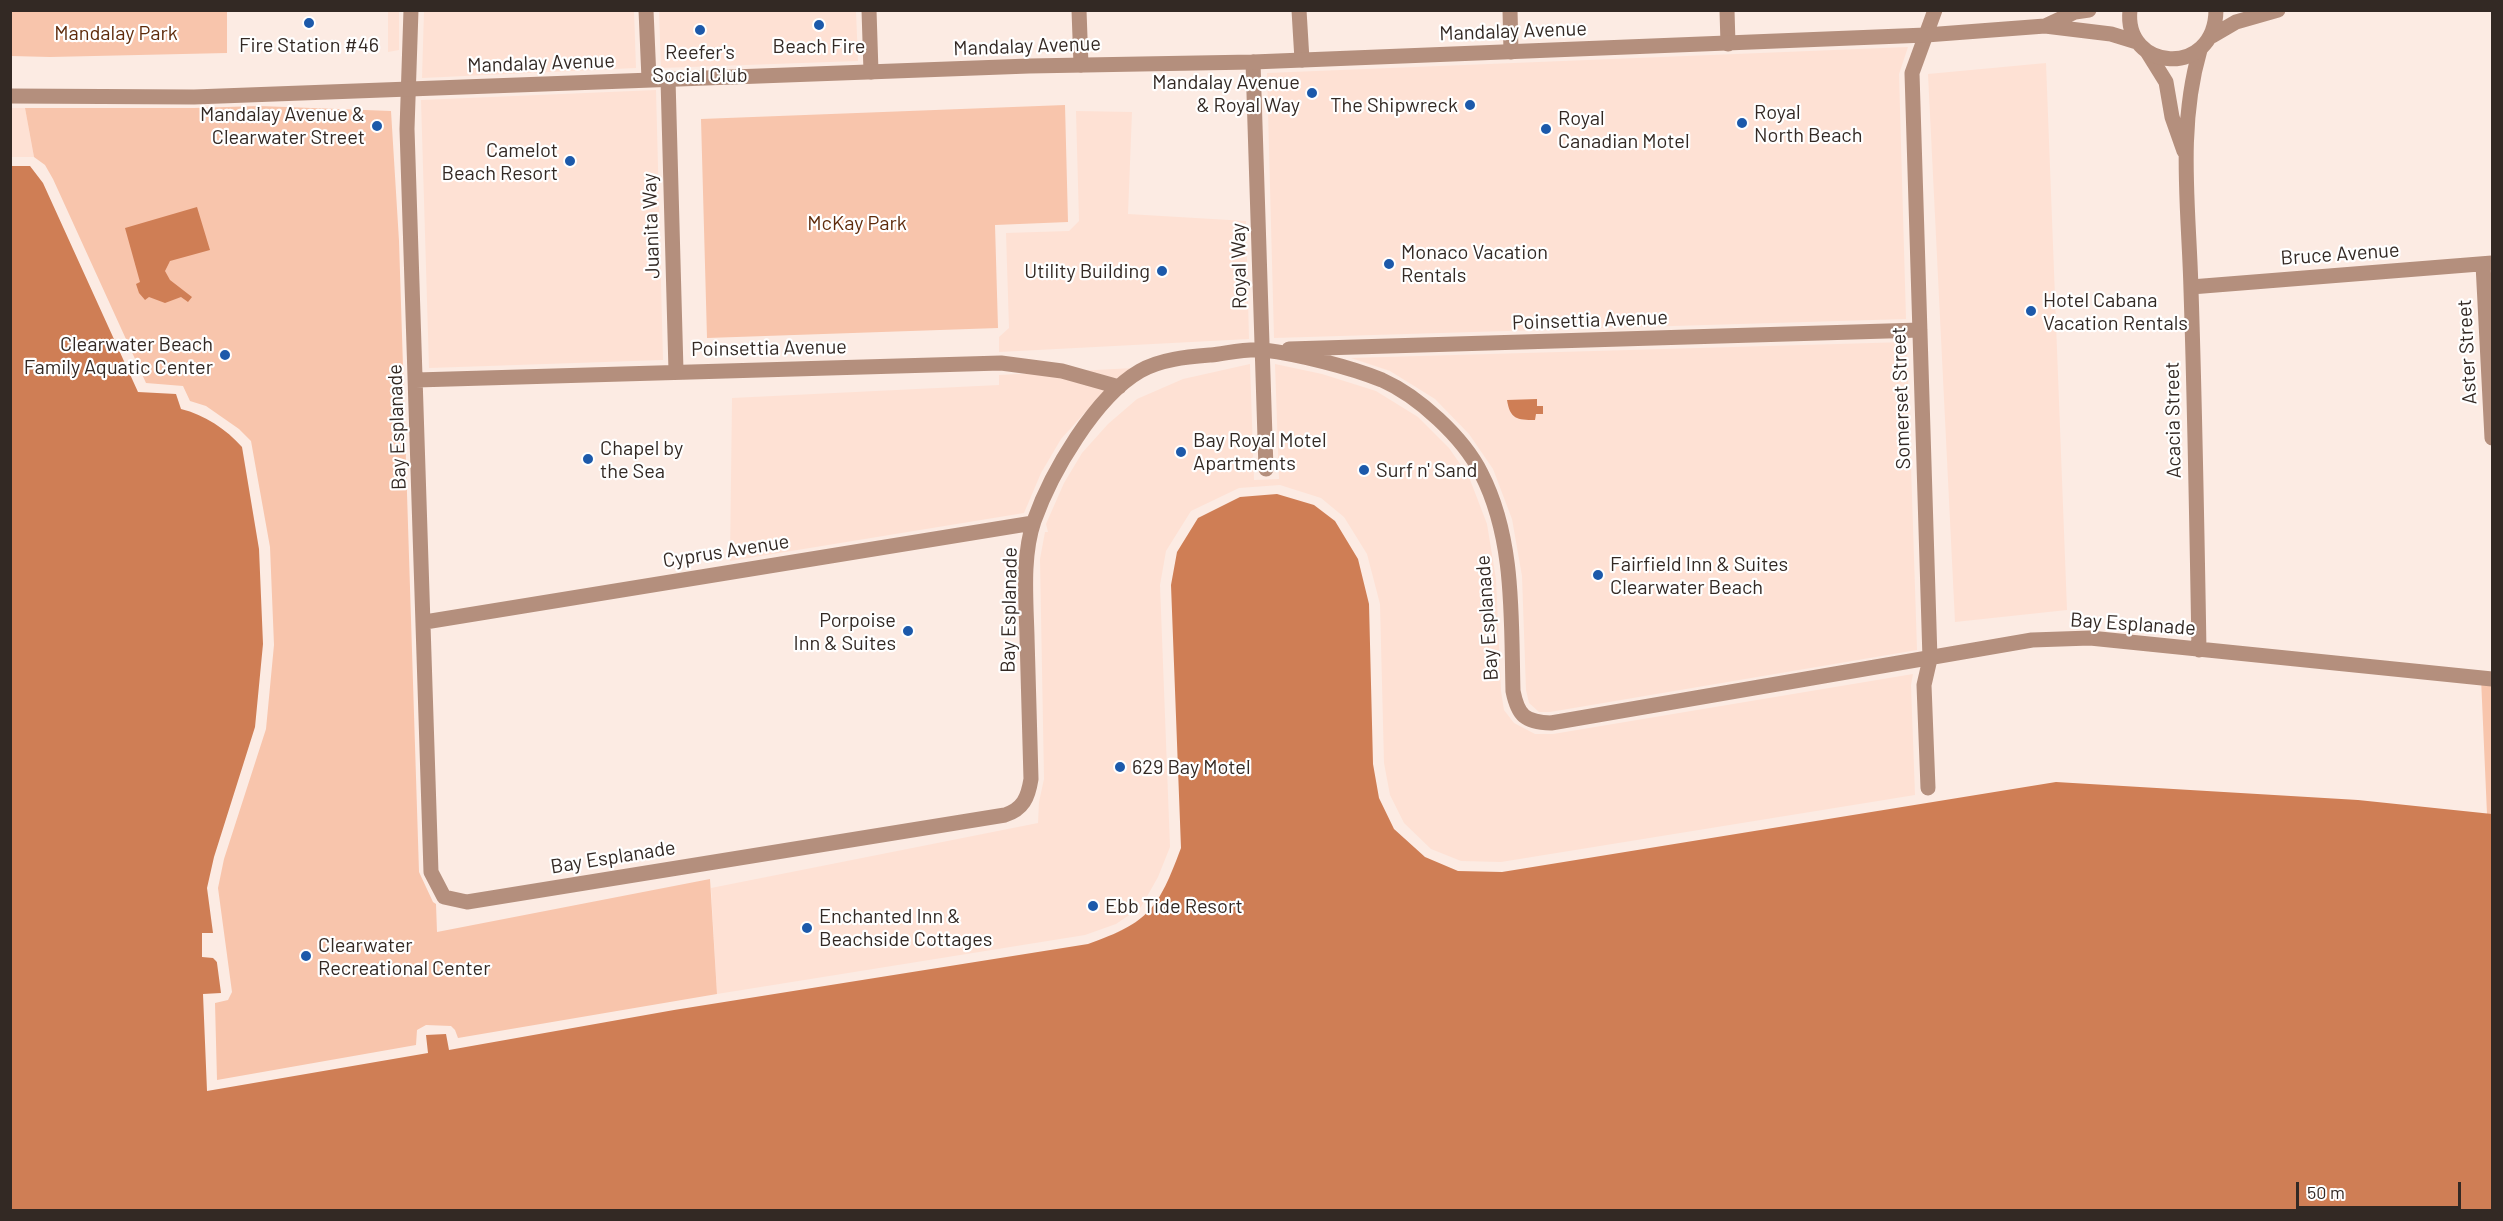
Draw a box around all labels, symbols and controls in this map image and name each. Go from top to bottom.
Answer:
marker: Fire Station #46 [302,16,316,30]
street label: Mandalay Avenue [1439,16,1587,46]
marker: Beach Fire [812,18,826,32]
park label: Mandalay Park [54,21,178,45]
marker: Reefer's Social Club [693,23,707,37]
street label: Mandalay Avenue [953,31,1101,61]
place label: Fire Station #46 [239,33,379,57]
place label: Beach Fire [773,34,865,58]
place label: Reefer's Social Club [652,40,748,87]
street label: Mandalay Avenue [467,48,615,78]
place label: Mandalay Avenue & Royal Way [1152,70,1300,117]
marker: Mandalay Avenue & Royal Way [1305,86,1319,100]
place label: The Shipwreck [1330,93,1458,117]
marker: The Shipwreck [1463,98,1477,112]
place label: Royal North Beach [1754,100,1863,147]
place label: Mandalay Avenue & Clearwater Street [200,102,365,149]
place label: Royal Canadian Motel [1558,106,1690,153]
marker: Royal North Beach [1735,116,1749,130]
marker: Mandalay Avenue & Clearwater Street [370,119,384,133]
marker: Royal Canadian Motel [1539,122,1553,136]
place label: Camelot Beach Resort [441,138,558,185]
marker: Camelot Beach Resort [563,154,577,168]
street label: Juanita Way [637,173,665,279]
park label: McKay Park [807,211,907,235]
street label: Royal Way [1226,223,1252,309]
street label: Bruce Avenue [2280,238,2400,270]
place label: Monaco Vacation Rentals [1401,240,1548,287]
marker: Monaco Vacation Rentals [1382,257,1396,271]
place label: Utility Building [1024,259,1150,283]
marker: Utility Building [1155,264,1169,278]
place label: Hotel Cabana Vacation Rentals [2043,288,2188,335]
street label: Aster Street [2452,299,2482,405]
marker: Hotel Cabana Vacation Rentals [2024,304,2038,318]
street label: Poinsettia Avenue [1512,305,1668,335]
street label: Somerset Street [1887,326,1915,470]
place label: Clearwater Beach Family Aquatic Center [24,332,213,379]
street label: Poinsettia Avenue [691,335,847,361]
marker: Clearwater Beach Family Aquatic Center [218,348,232,362]
street label: Acacia Street [2160,361,2186,479]
street label: Bay Esplanade [383,364,411,490]
place label: Bay Royal Motel Apartments [1193,428,1327,475]
place label: Chapel by the Sea [600,436,683,483]
marker: Bay Royal Motel Apartments [1174,445,1188,459]
marker: Chapel by the Sea [581,452,595,466]
place label: Surf n' Sand [1376,458,1477,482]
marker: Surf n' Sand [1357,463,1371,477]
street label: Cyprus Avenue [661,529,791,573]
street label: Bay Esplanade [996,547,1022,673]
place label: Fairfield Inn & Suites Clearwater Beach [1610,552,1788,599]
street label: Bay Esplanade [1471,554,1503,682]
marker: Fairfield Inn & Suites Clearwater Beach [1591,568,1605,582]
place label: Porpoise Inn & Suites [794,608,896,655]
street label: Bay Esplanade [2069,608,2197,640]
marker: Porpoise Inn & Suites [901,624,915,638]
place label: 629 Bay Motel [1132,755,1250,779]
marker: 629 Bay Motel [1113,760,1127,774]
street label: Bay Esplanade [549,835,677,879]
place label: Ebb Tide Resort [1105,894,1243,918]
marker: Ebb Tide Resort [1086,899,1100,913]
place label: Enchanted Inn & Beachside Cottages [819,904,992,951]
marker: Enchanted Inn & Beachside Cottages [800,921,814,935]
place label: Clearwater Recreational Center [318,933,490,980]
marker: Clearwater Recreational Center [299,949,313,963]
scale bar [2299,1170,2464,1208]
text: 50 m [2307,1181,2345,1203]

